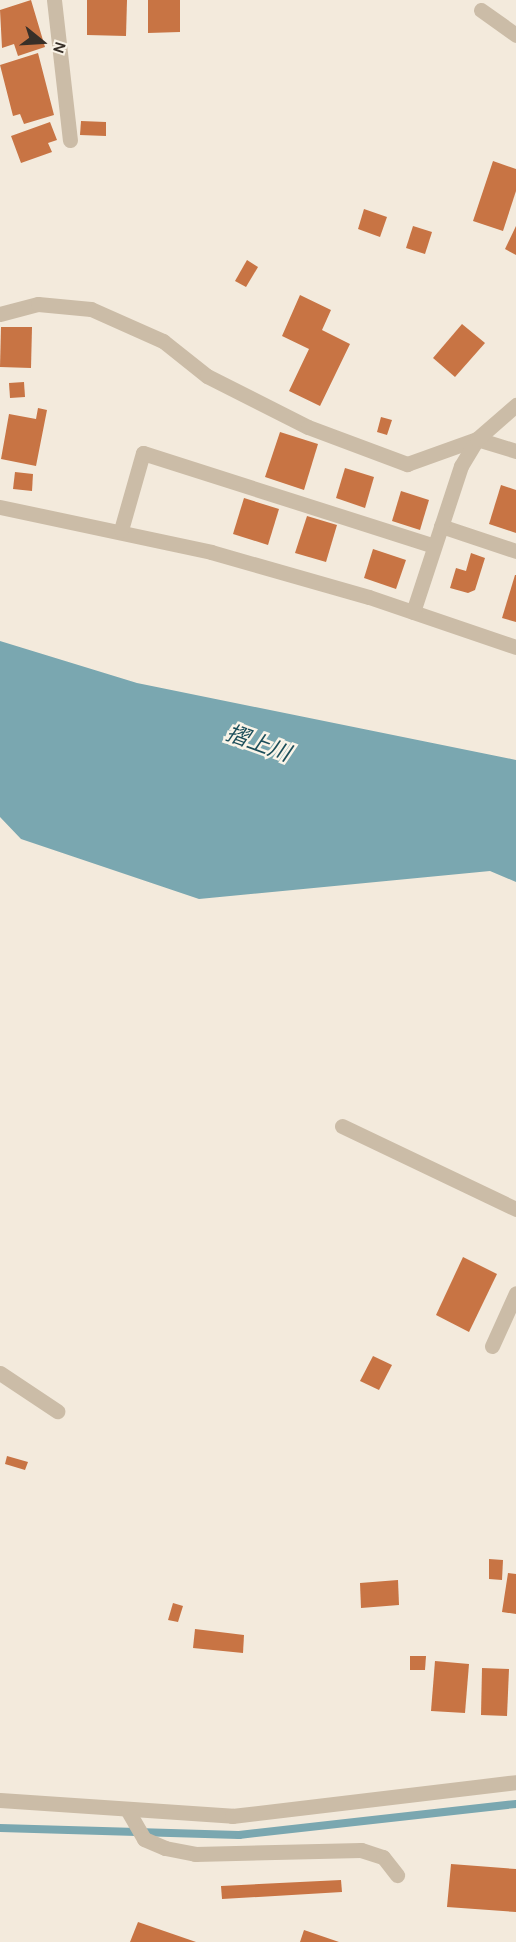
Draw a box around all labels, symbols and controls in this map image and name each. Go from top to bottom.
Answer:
north arrow [12,12,72,72]
text: N [49,39,70,56]
water label: 摺上川 [222,720,294,768]

